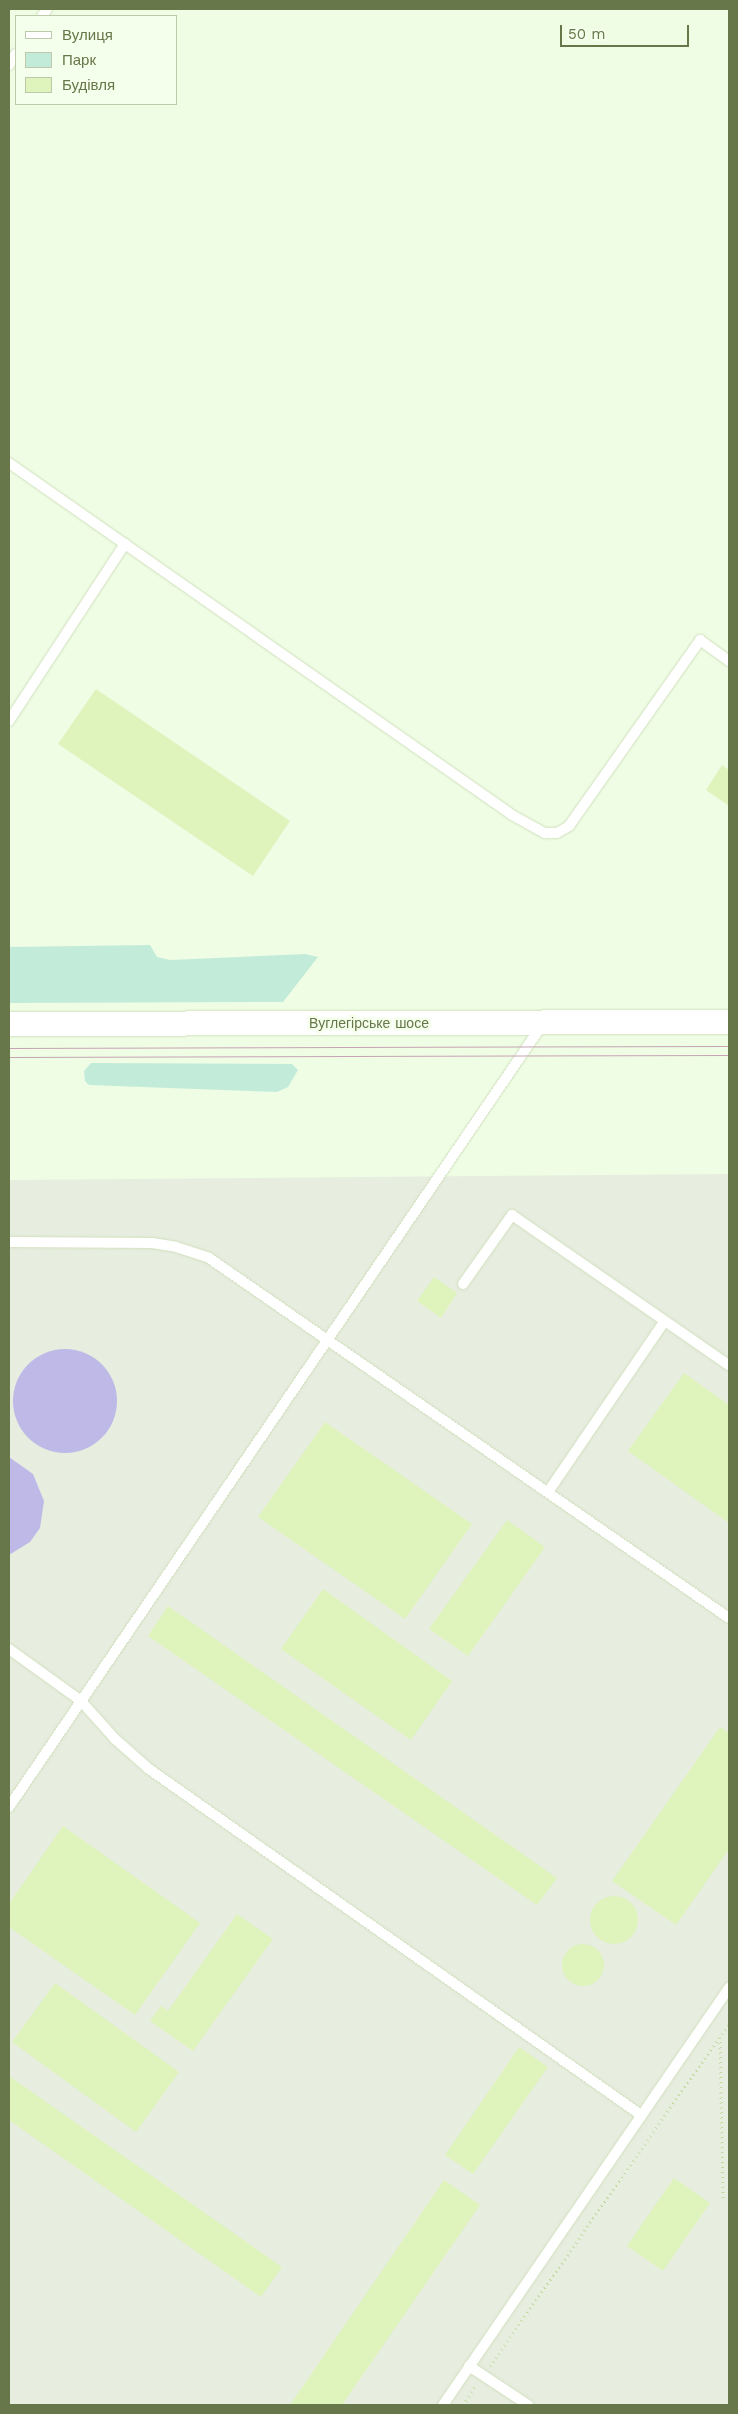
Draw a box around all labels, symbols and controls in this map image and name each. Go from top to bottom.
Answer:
legend [15,15,178,105]
scale bar [563,15,692,47]
text: 50 m [568,25,605,43]
text: Вулиця [62,26,113,44]
text: Парк [62,51,96,69]
text: Будівля [62,76,115,94]
street label: Вуглегірське шосе [309,1015,429,1031]

